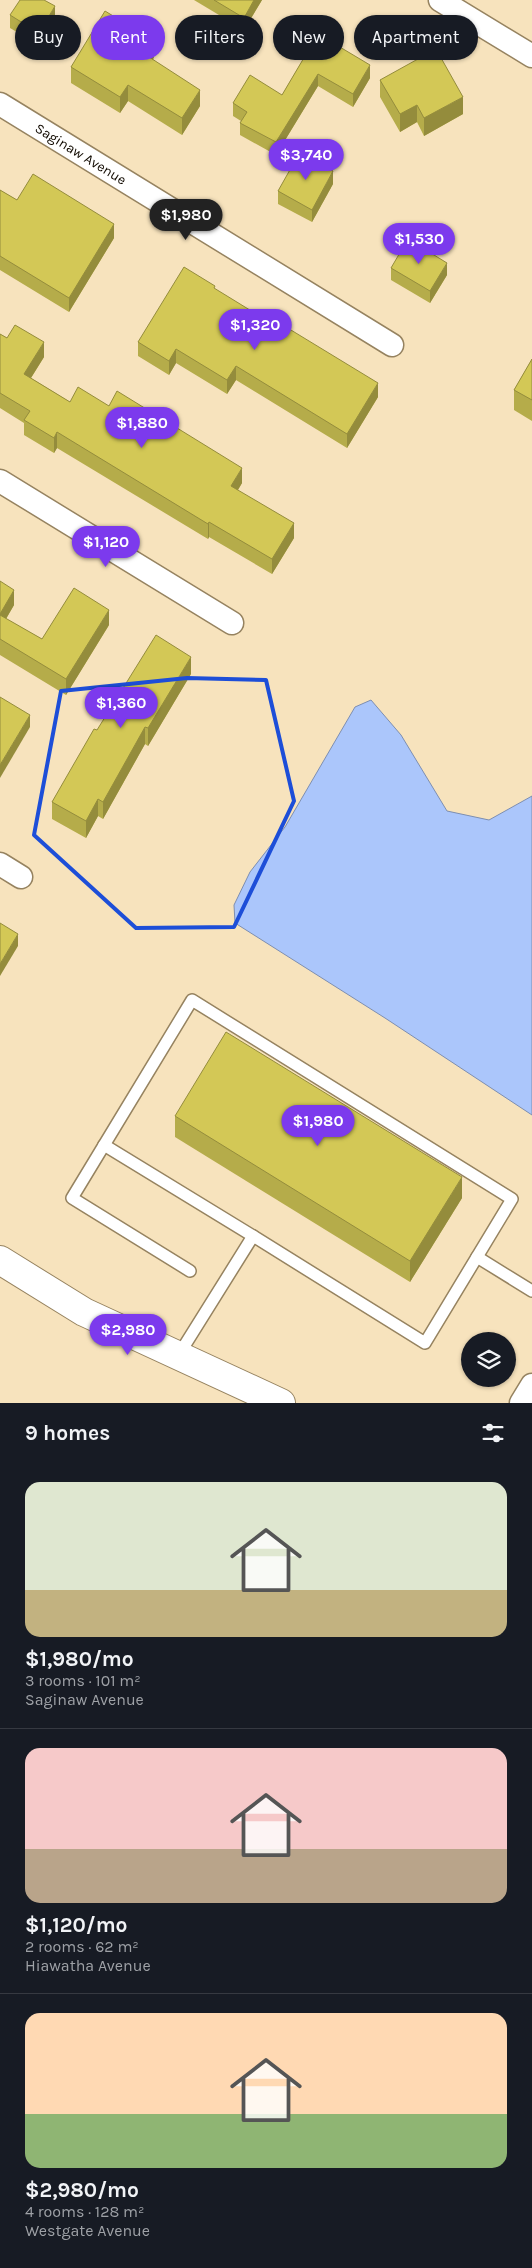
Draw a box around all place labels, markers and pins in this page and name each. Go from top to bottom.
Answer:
pin: $3,740 [265,138,347,181]
pin: $1,980 [145,198,227,241]
pin: $1,530 [378,222,460,265]
pin: $1,320 [214,308,296,351]
pin: $1,880 [101,406,183,449]
pin: $1,120 [65,526,147,568]
pin: $1,360 [80,686,162,729]
pin: $1,980 [277,1104,359,1147]
pin: $2,980 [87,1314,169,1356]

